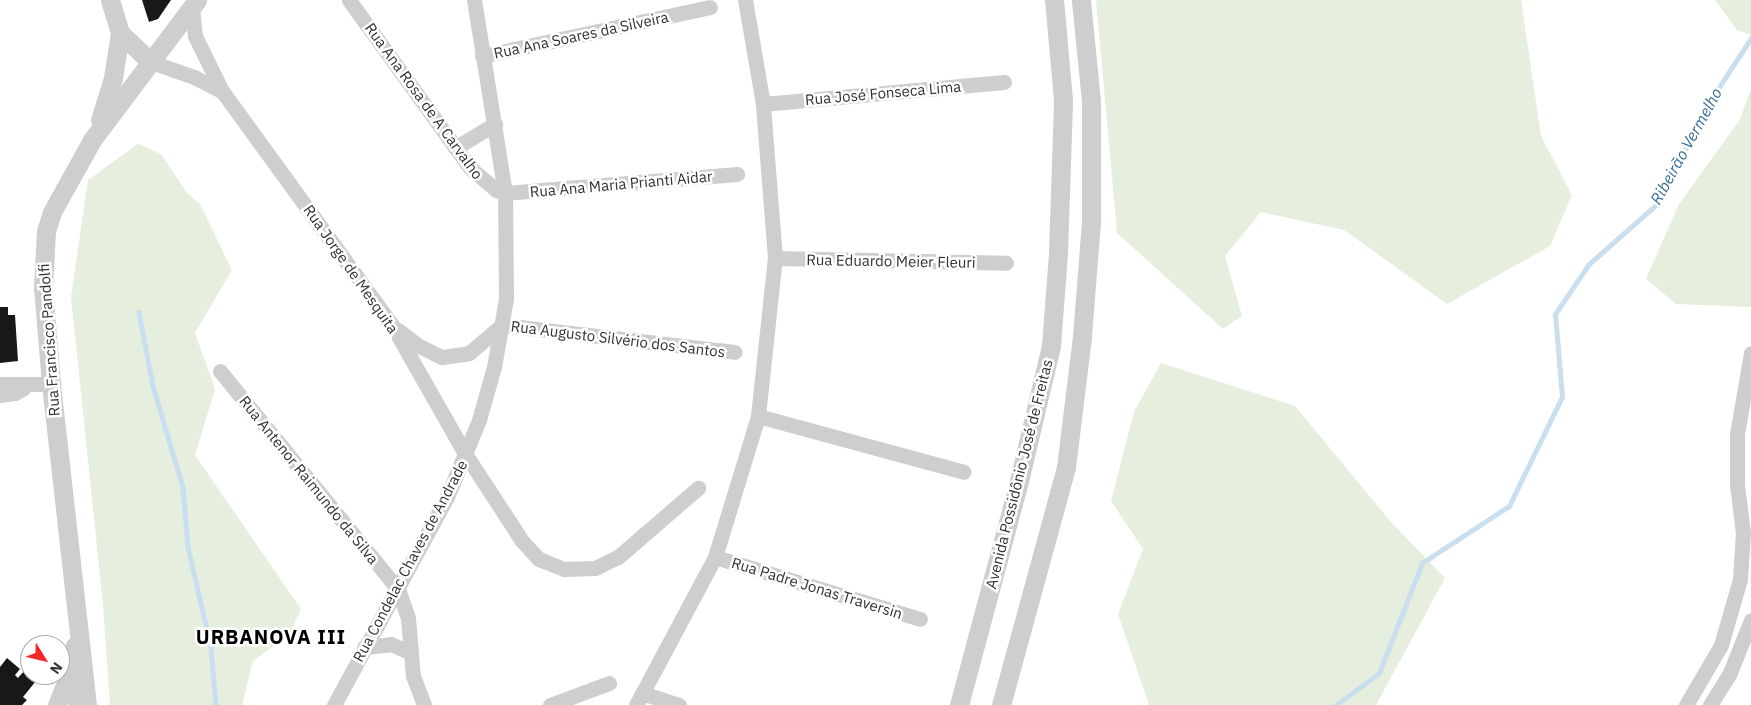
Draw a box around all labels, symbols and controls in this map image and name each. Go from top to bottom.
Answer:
street label: Rua Ana Soares da Silveira [492,8,670,62]
street label: Rua Ana Rosa de A Carvalho [361,19,487,183]
street label: Rua José Fonseca Lima [804,77,962,109]
water label: Ribeirão Vermelho [1646,84,1726,208]
street label: Rua Ana Maria Prianti Aidar [529,167,713,201]
street label: Rua Jorge de Mesquita [300,201,402,337]
street label: Rua Eduardo Meier Fleuri [806,251,976,271]
street label: Rua Francisco Pandolfi [35,263,63,417]
street label: Rua Augusto Silvério dos Santos [510,317,726,361]
street label: Avenida Possidônio José de Freitas [982,357,1056,591]
street label: Rua Antenor Raimundo da Silva [236,392,382,568]
street label: Rua Condelac Chaves de Andrade [349,457,471,665]
street label: Rua Padre Jonas Traversin [729,553,905,623]
district label: URBANOVA III [194,624,348,648]
north arrow [20,635,70,685]
text: N [46,659,67,678]

